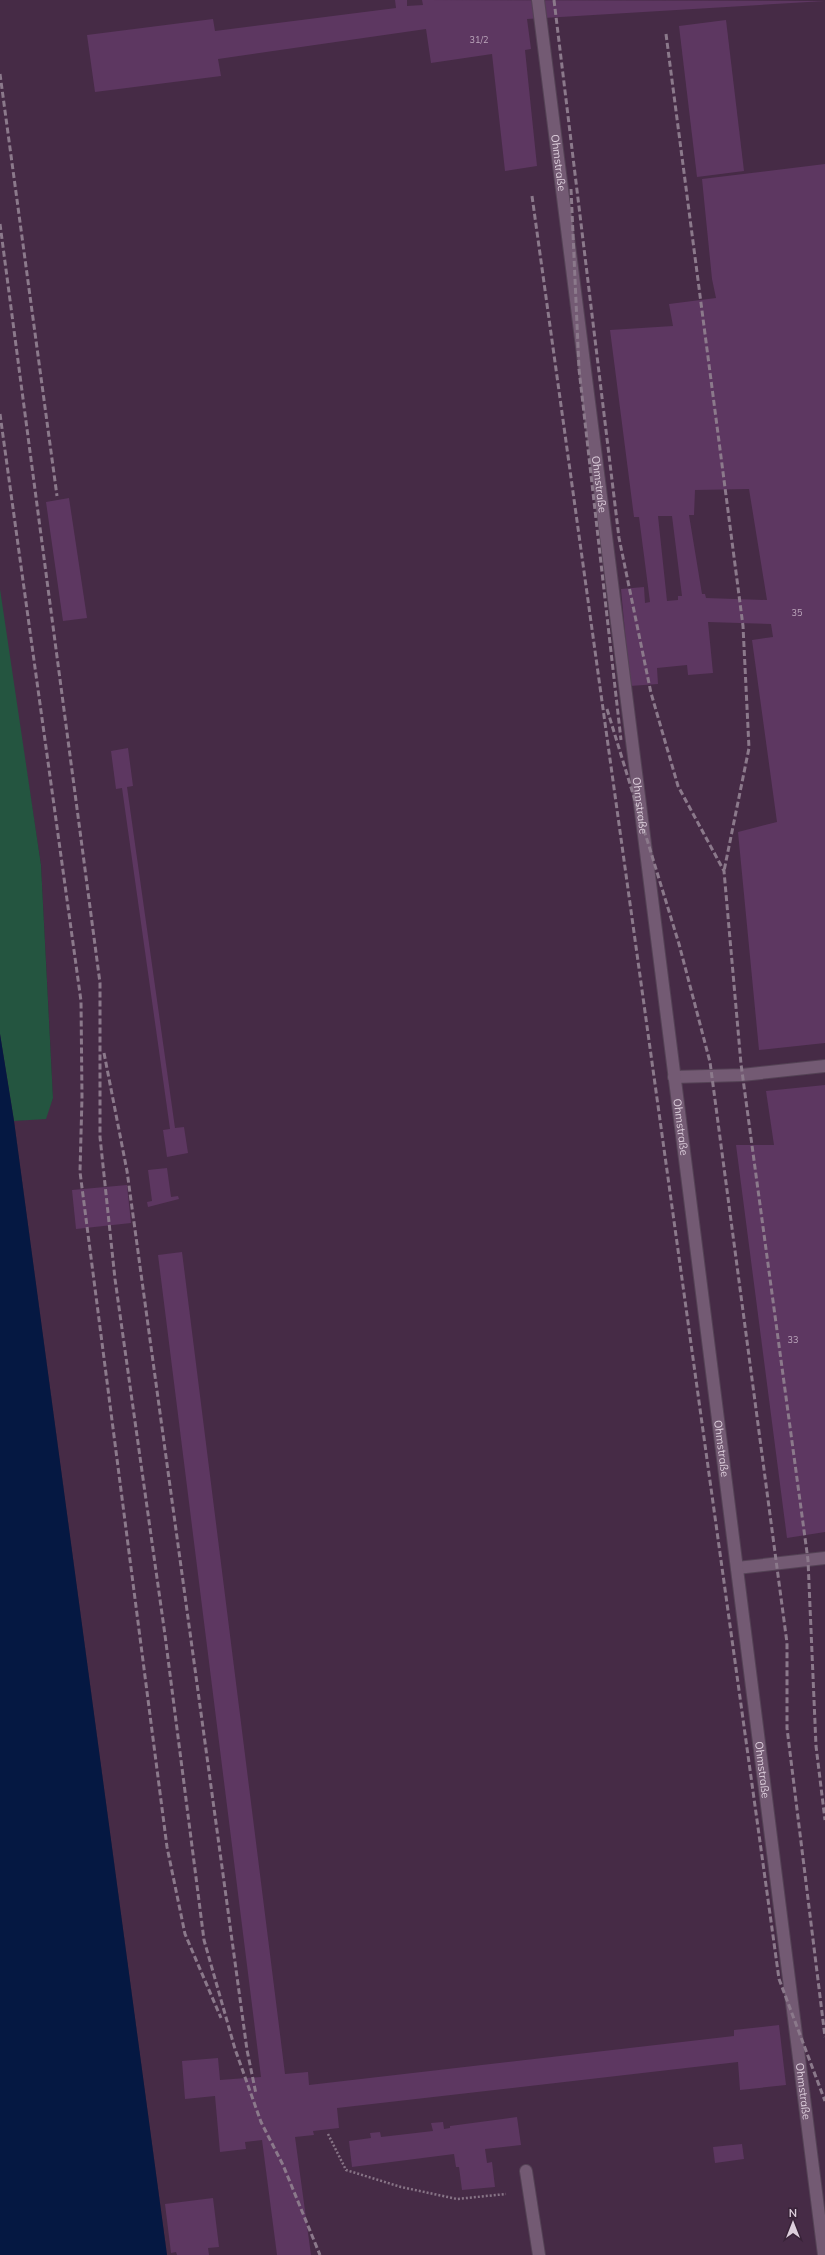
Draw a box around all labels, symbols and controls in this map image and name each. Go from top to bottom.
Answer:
house number: 31/2 [470,34,488,45]
street label: Ohmstraße [548,133,569,192]
street label: Ohmstraße [589,455,610,514]
house number: 35 [792,607,803,618]
street label: Ohmstraße [630,776,651,835]
street label: Ohmstraße [670,1098,691,1156]
house number: 33 [788,1334,798,1345]
street label: Ohmstraße [711,1419,732,1478]
street label: Ohmstraße [752,1740,773,1799]
street label: Ohmstraße [793,2062,814,2121]
north arrow [773,2203,813,2243]
text: N [789,2206,797,2220]

